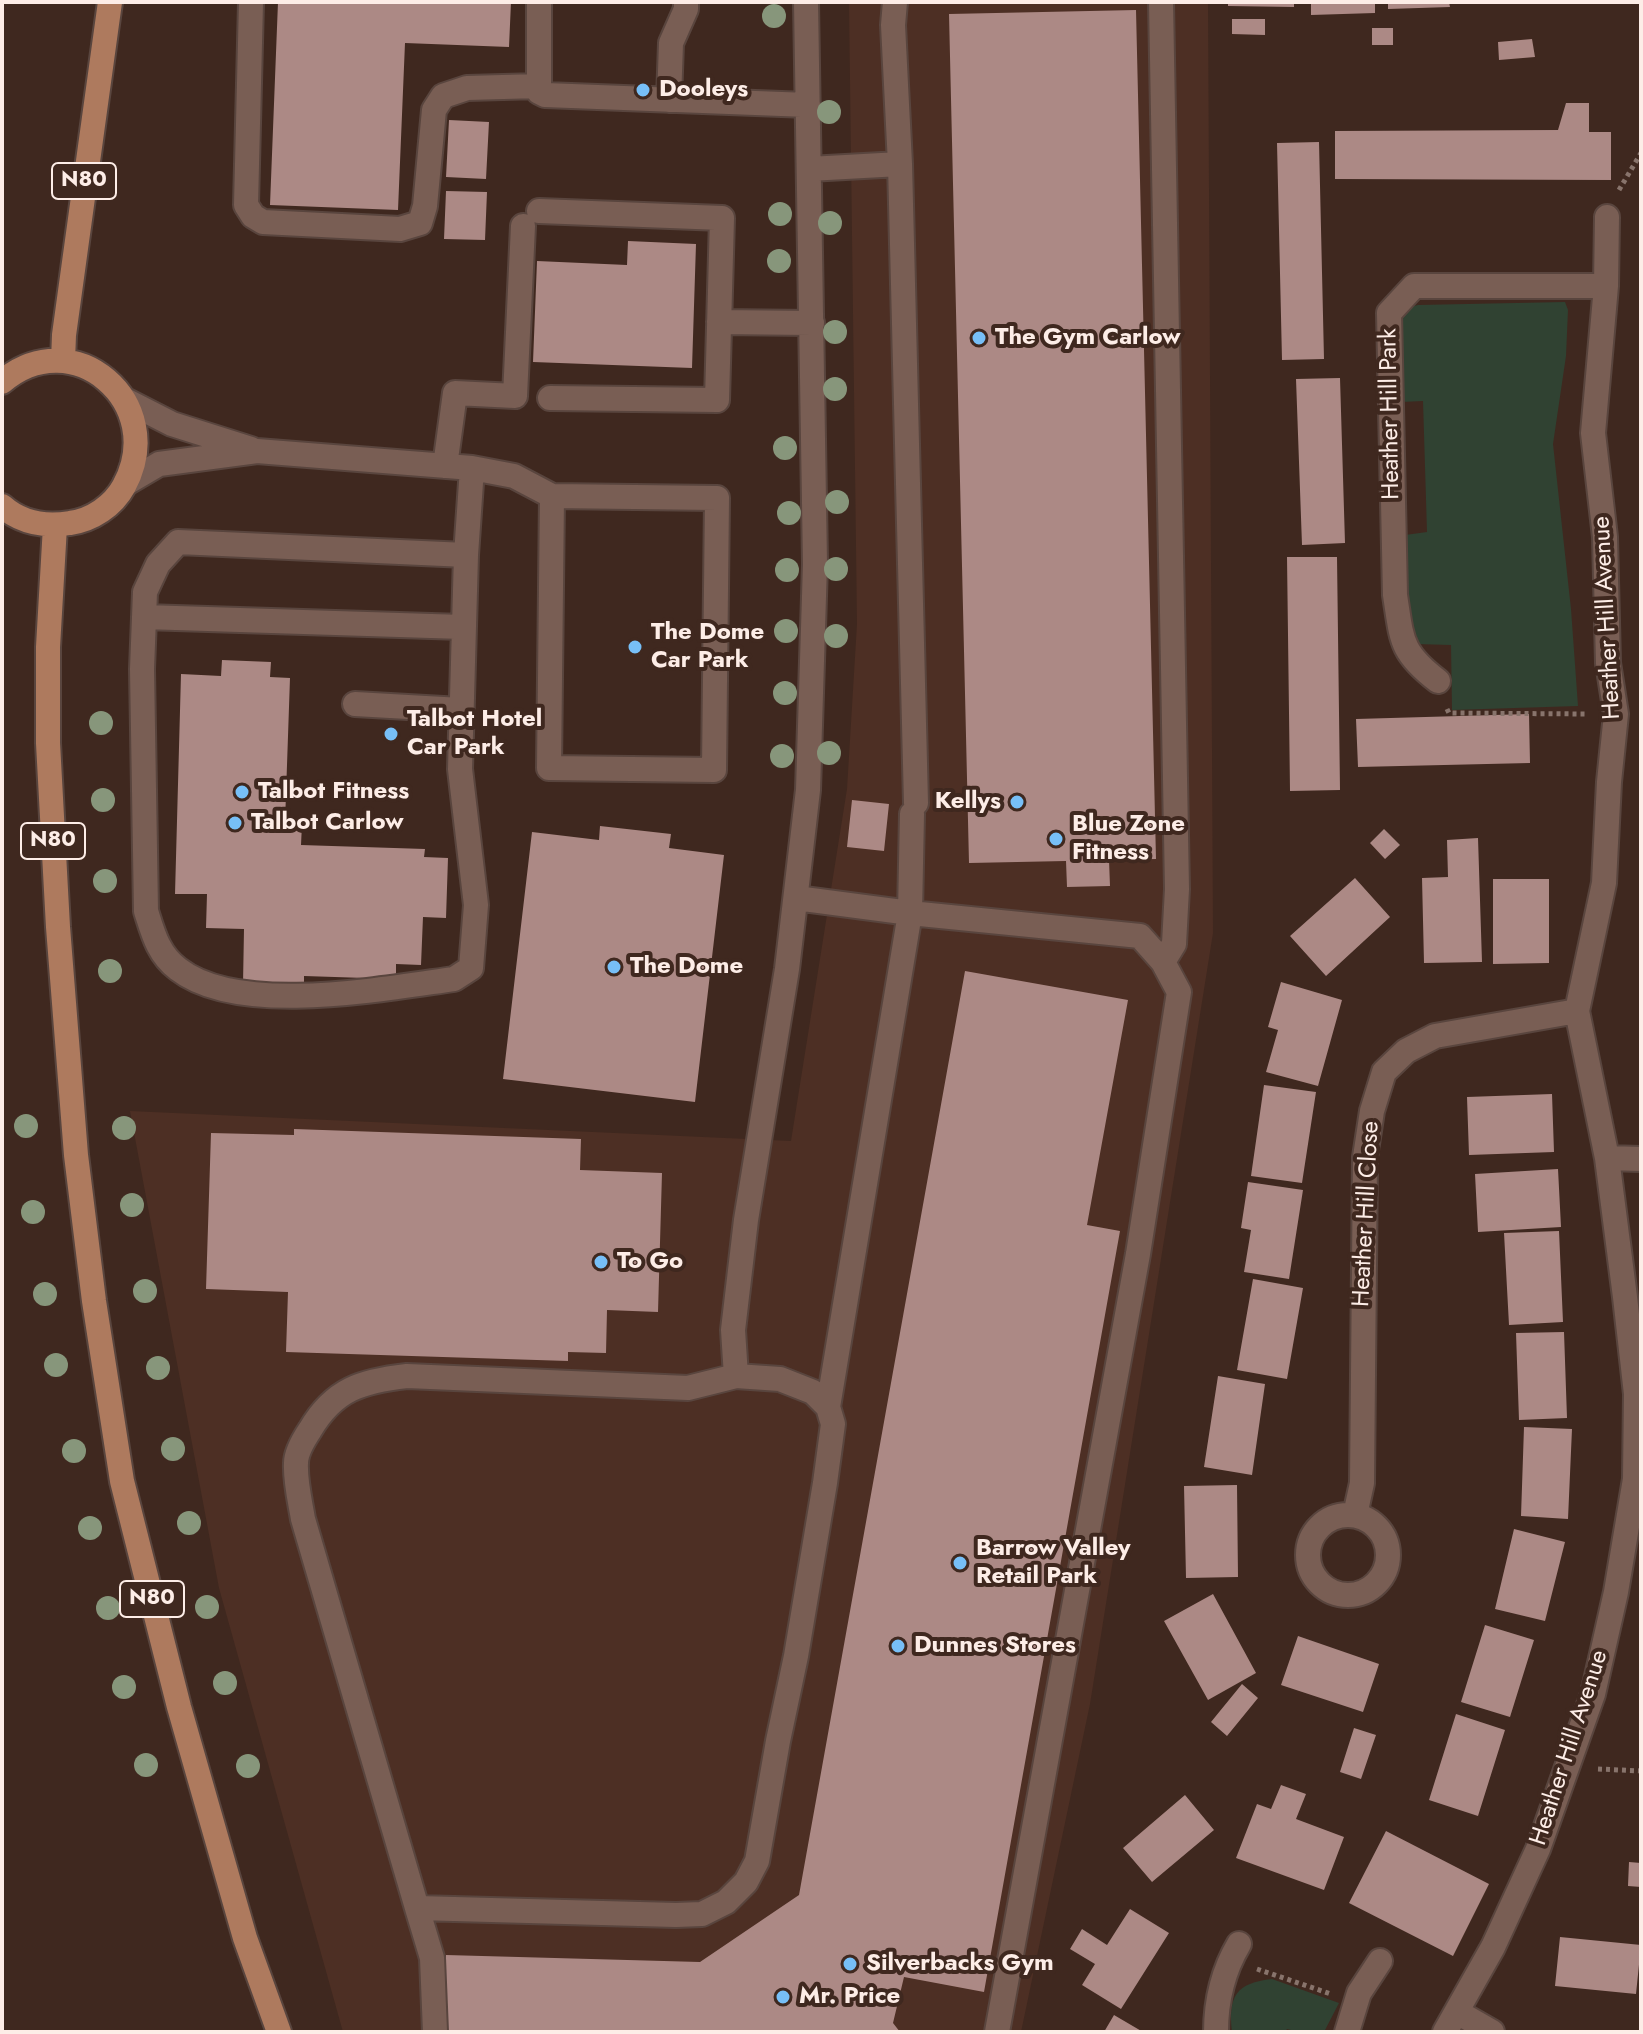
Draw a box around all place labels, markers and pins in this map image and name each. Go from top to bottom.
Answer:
place label: Dooleys [659,76,748,104]
marker: Dooleys [634,81,652,99]
place label: The Gym Carlow [995,324,1181,352]
marker: The Gym Carlow [970,329,988,347]
place label: The Dome Car Park [651,619,764,675]
marker: The Dome Car Park [626,638,644,656]
place label: Talbot Hotel Car Park [407,706,542,762]
marker: Talbot Hotel Car Park [382,725,400,743]
place label: Talbot Fitness [258,778,409,806]
marker: Talbot Fitness [233,783,251,801]
place label: Kellys [935,788,1001,816]
marker: Kellys [1008,793,1026,811]
place label: Talbot Carlow [251,809,403,837]
place label: Blue Zone Fitness [1072,811,1185,867]
marker: Talbot Carlow [226,814,244,832]
marker: Blue Zone Fitness [1047,830,1065,848]
place label: The Dome [630,953,743,981]
marker: The Dome [605,958,623,976]
place label: To Go [617,1248,683,1276]
marker: To Go [592,1253,610,1271]
place label: Barrow Valley Retail Park [976,1535,1131,1591]
marker: Barrow Valley Retail Park [951,1554,969,1572]
place label: Dunnes Stores [914,1632,1076,1660]
marker: Dunnes Stores [889,1637,907,1655]
place label: Silverbacks Gym [866,1950,1054,1978]
marker: Silverbacks Gym [841,1955,859,1973]
place label: Mr. Price [799,1983,900,2011]
marker: Mr. Price [774,1988,792,2006]

